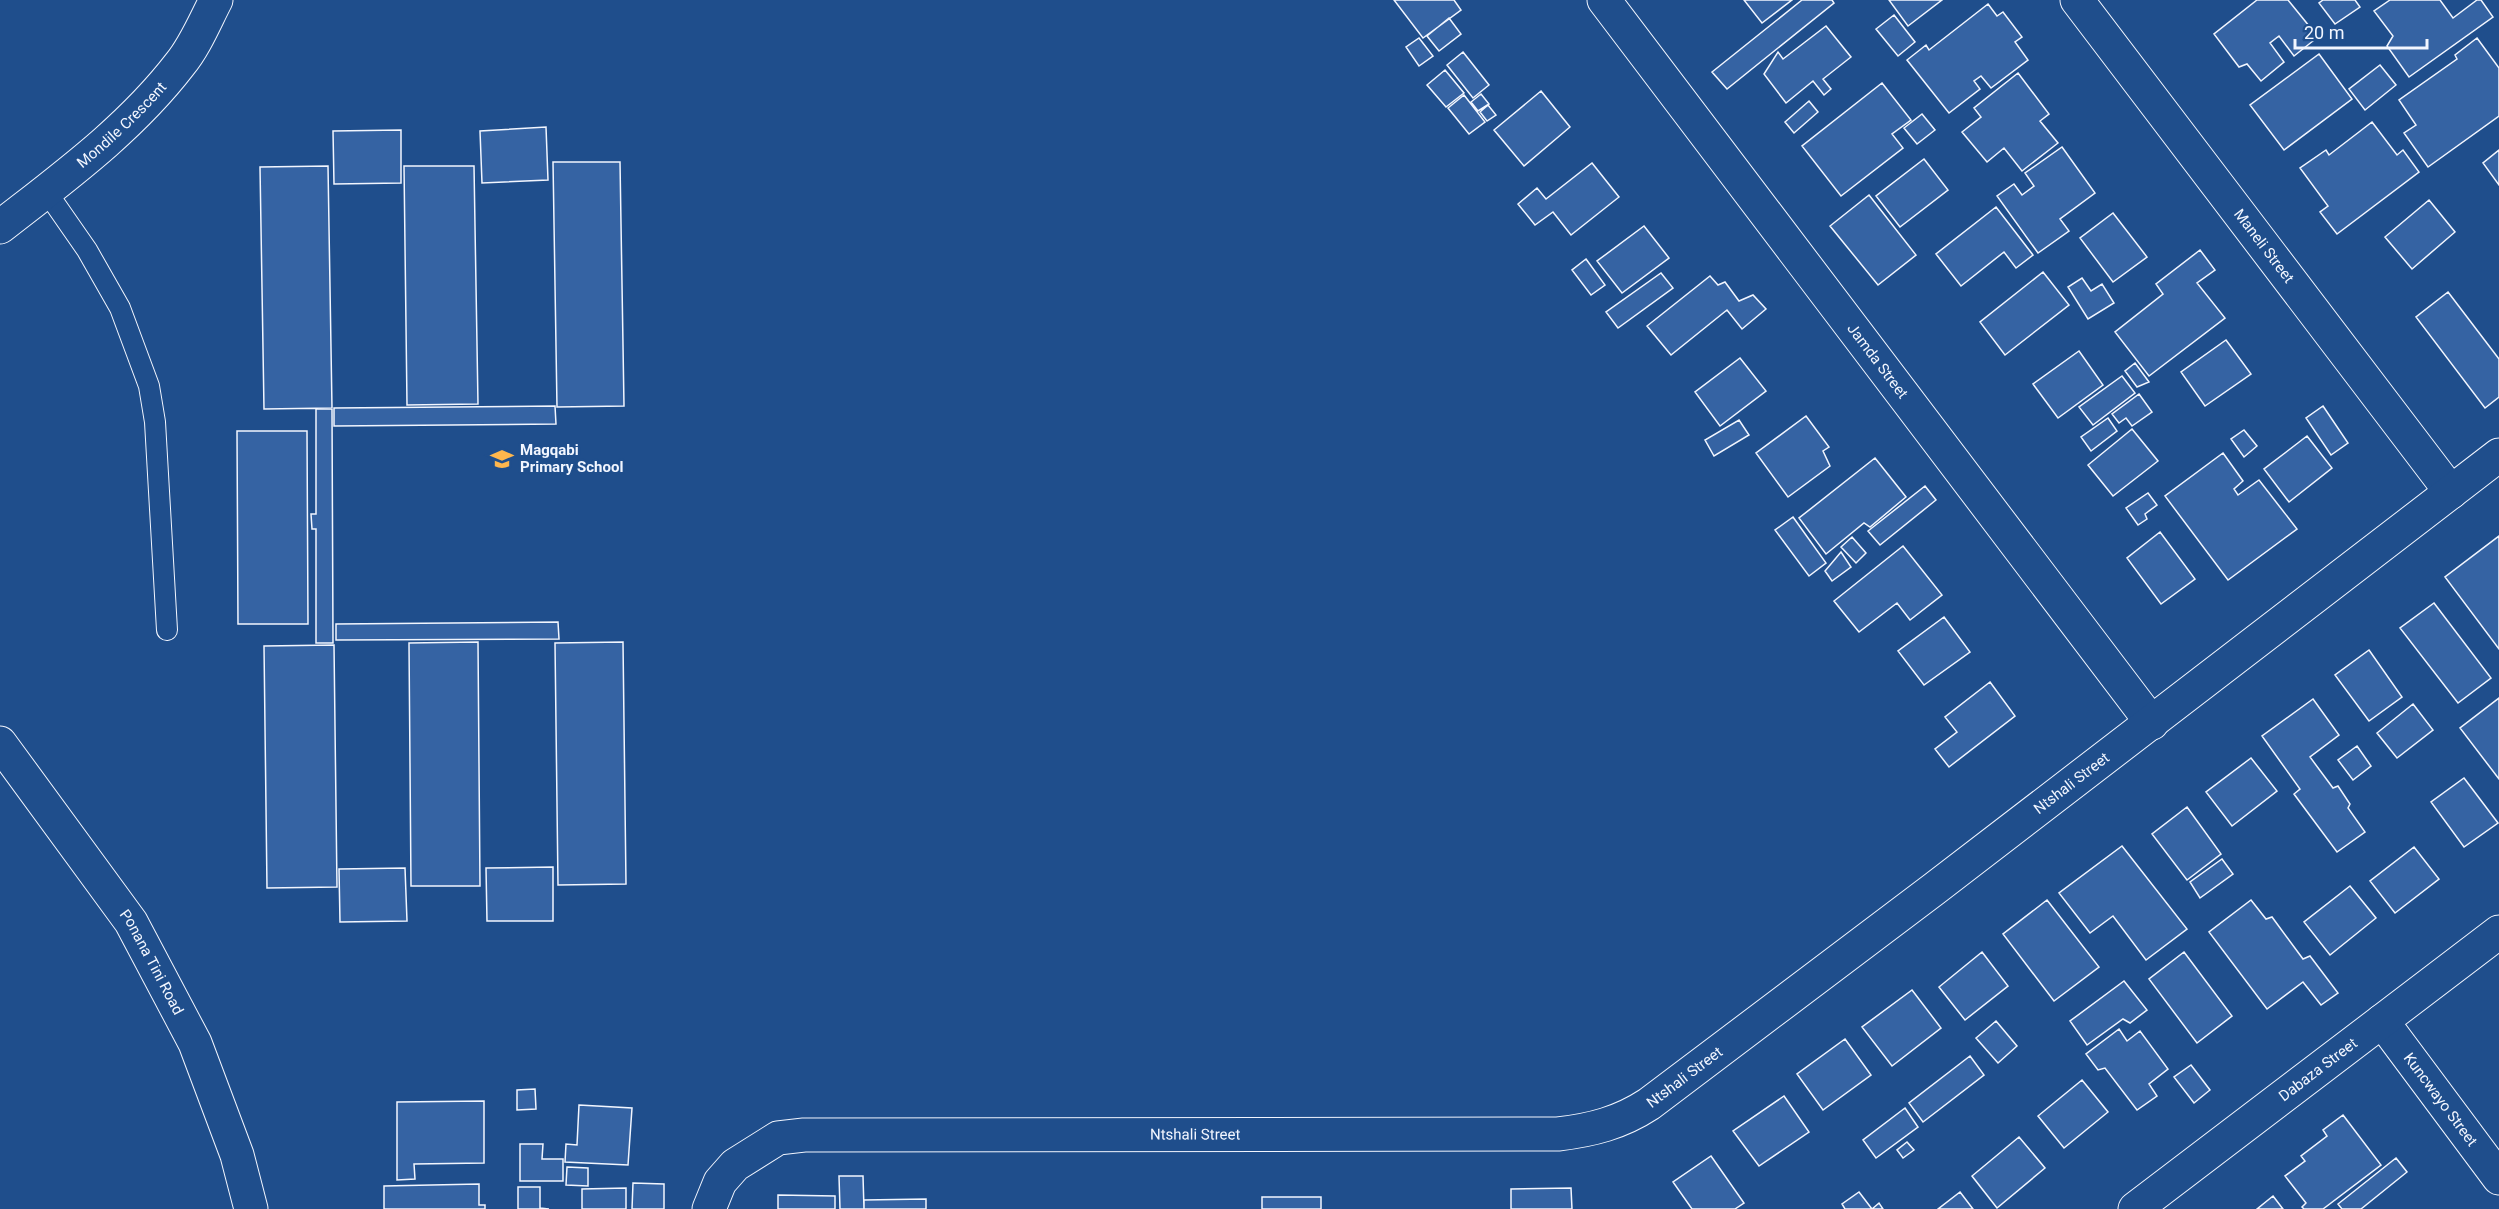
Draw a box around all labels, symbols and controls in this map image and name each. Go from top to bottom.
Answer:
scale bar [2295,12,2427,50]
text: 20 m [2304,22,2344,43]
street label: Mondile Crescent [73,78,170,172]
street label: Maneli Street [2230,205,2298,287]
street label: Jamda Street [1843,320,1912,402]
place label: Magqabi Primary School [520,441,623,476]
school or university icon: Magqabi Primary School [489,446,515,472]
street label: Ntshali Street [2030,749,2113,818]
street label: Ponana Tini Road [116,906,187,1018]
street label: Dabaza Street [2275,1034,2361,1105]
street label: Ntshali Street [1643,1043,1726,1112]
street label: Kuncwayo Street [2400,1049,2481,1150]
street label: Ntshali Street [1150,1125,1241,1144]

